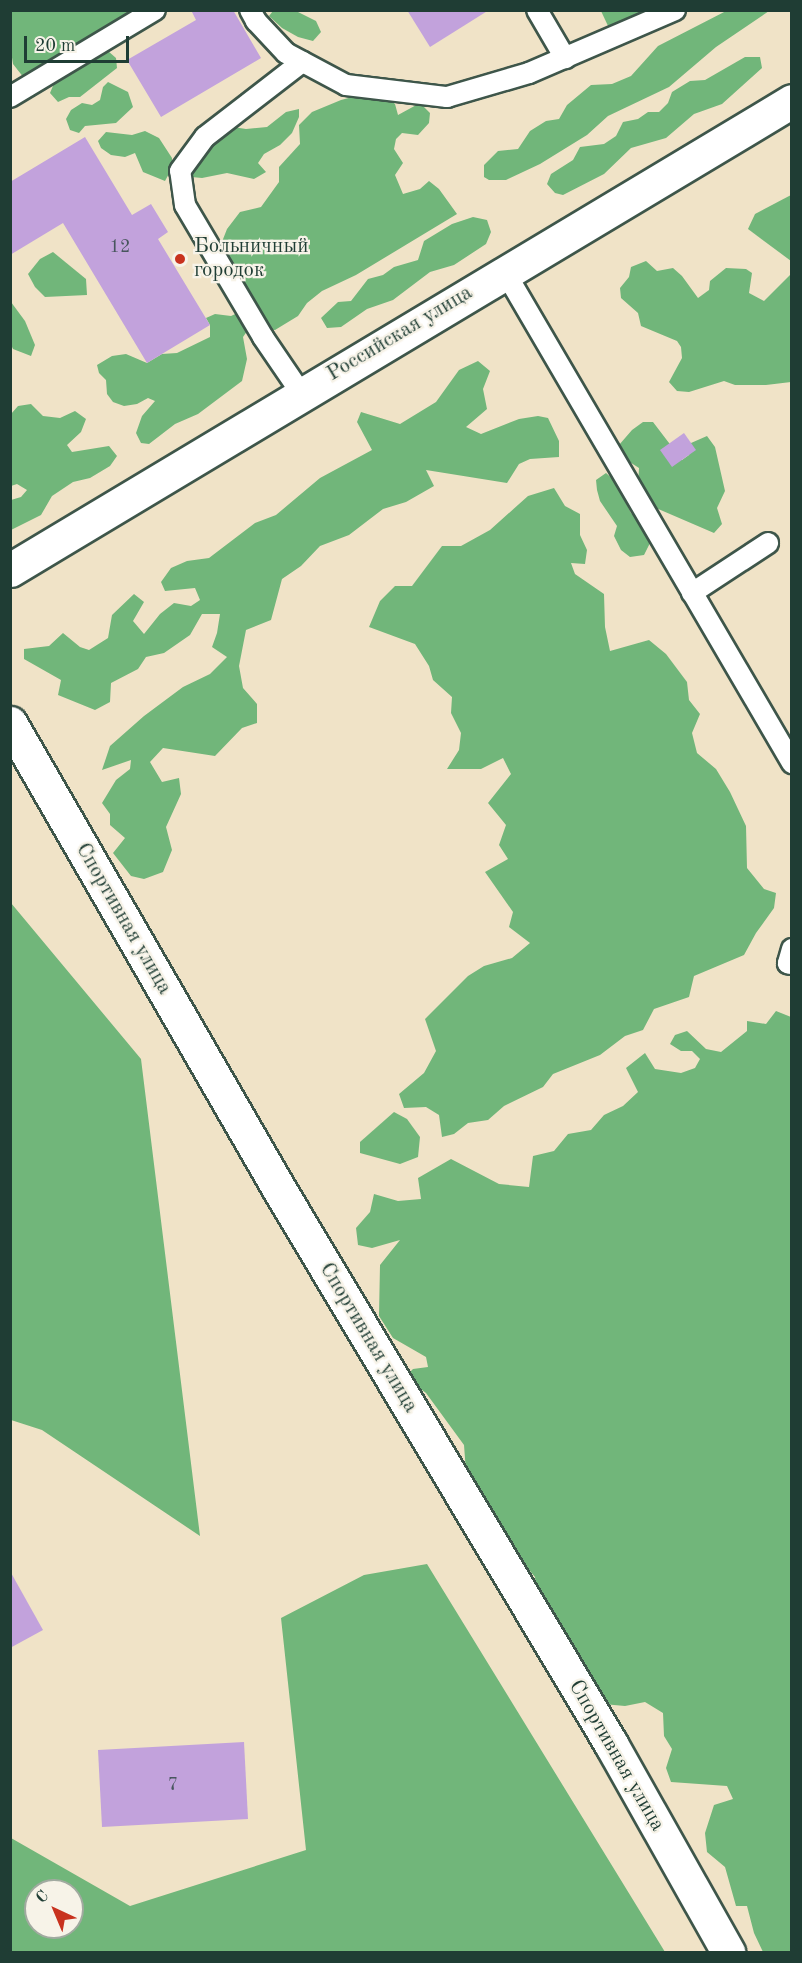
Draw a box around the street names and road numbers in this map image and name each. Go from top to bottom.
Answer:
street label: Российская улица [323,281,477,387]
street label: Спортивная улица [69,839,177,999]
street label: Спортивная улица [313,1258,423,1418]
street label: Спортивная улица [562,1676,670,1836]

